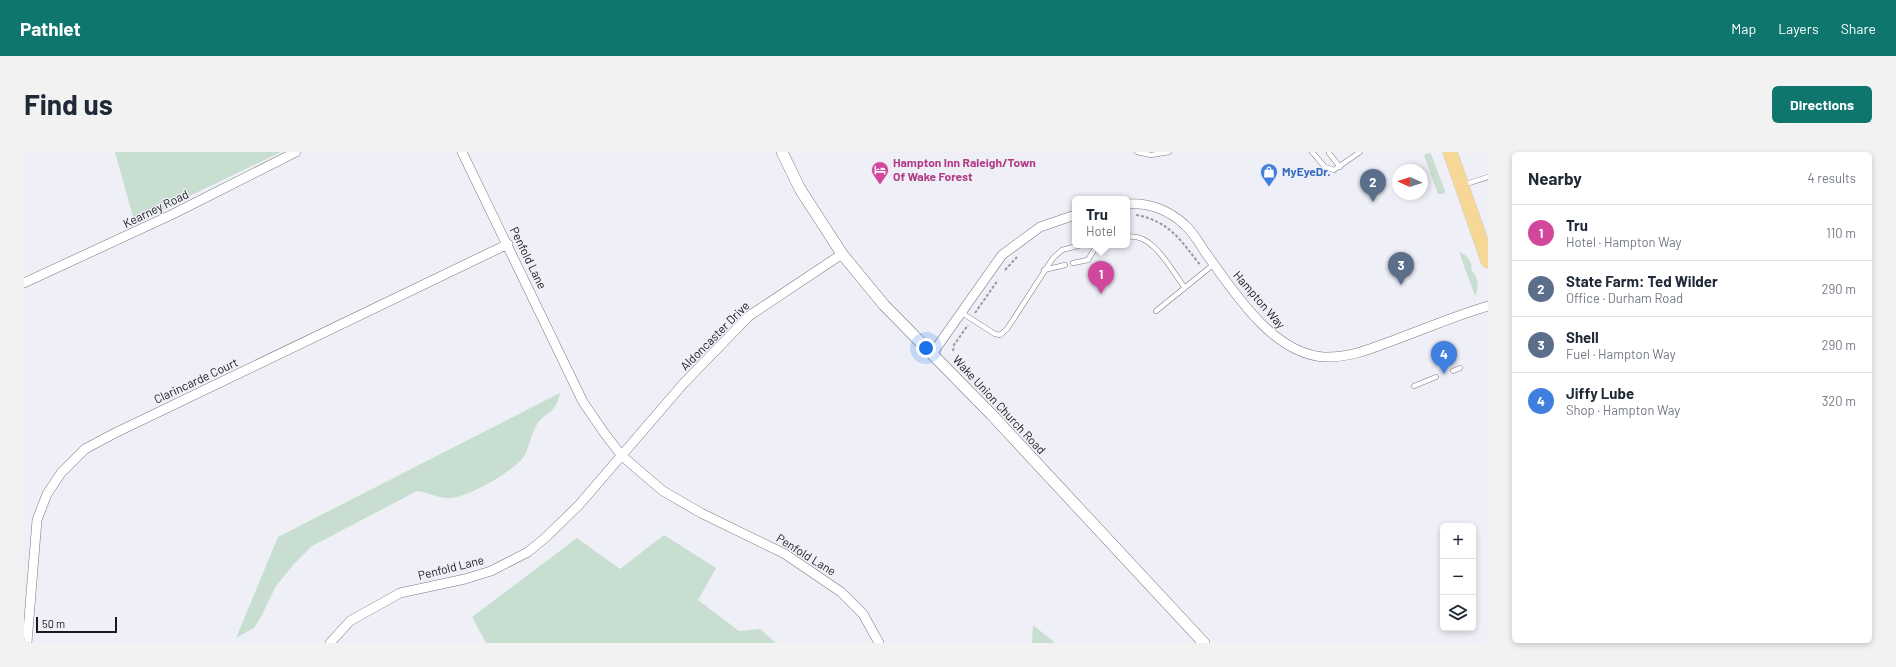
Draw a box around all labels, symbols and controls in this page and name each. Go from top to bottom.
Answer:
text: Pathlet [20,17,81,40]
text: Map [1731,20,1756,37]
text: Layers [1778,20,1819,37]
text: Share [1841,20,1876,37]
button: Directions [1772,86,1872,123]
text: Find us [24,87,113,121]
place label: Hampton Inn Raleigh/Town Of Wake Forest [893,155,1036,183]
hotel icon: Hampton Inn Raleigh/Town Of Wake Forest [870,160,890,185]
shop icon: MyEyeDr. [1259,162,1279,187]
place label: MyEyeDr. [1282,164,1331,178]
north arrow [1392,164,1428,200]
text: Nearby [1528,168,1582,188]
pin: 2 [1360,169,1386,202]
text: 4 results [1808,170,1856,186]
street label: Kearney Road [121,186,191,230]
popup [1072,196,1130,248]
text: Tru [1086,205,1108,223]
text: Tru [1566,216,1588,234]
text: Hotel [1086,223,1116,239]
street label: Penfold Lane [508,224,550,291]
text: 1 [1539,225,1543,241]
text: 110 m [1826,225,1856,241]
text: Hotel · Hampton Way [1566,234,1682,250]
pin: 3 [1388,252,1414,285]
pin: 1 [1088,261,1114,294]
street label: Hampton Way [1231,268,1289,331]
text: State Farm: Ted Wilder [1566,272,1718,290]
text: 2 [1537,281,1545,297]
text: 290 m [1822,281,1856,297]
text: Office · Durham Road [1566,290,1683,306]
street label: Aldoncaster Drive [677,298,752,373]
text: Shell [1566,328,1599,346]
text: 3 [1537,337,1545,353]
text: 290 m [1822,337,1856,353]
your location [916,338,936,358]
pin: 4 [1431,341,1457,374]
text: Fuel · Hampton Way [1566,346,1676,362]
street label: Wake Union Church Road [950,352,1049,456]
street label: Clarincarde Court [151,354,240,406]
text: Jiffy Lube [1566,384,1634,402]
text: 4 [1537,393,1545,409]
text: 320 m [1822,393,1856,409]
text: Shop · Hampton Way [1566,402,1680,418]
map controls [1440,523,1476,631]
button: + [1440,523,1476,559]
street label: Penfold Lane [774,530,839,578]
street label: Penfold Lane [416,552,485,582]
button: − [1440,559,1476,595]
button: layers [1440,595,1476,631]
scale bar [36,615,117,634]
text: 50 m [42,617,65,630]

